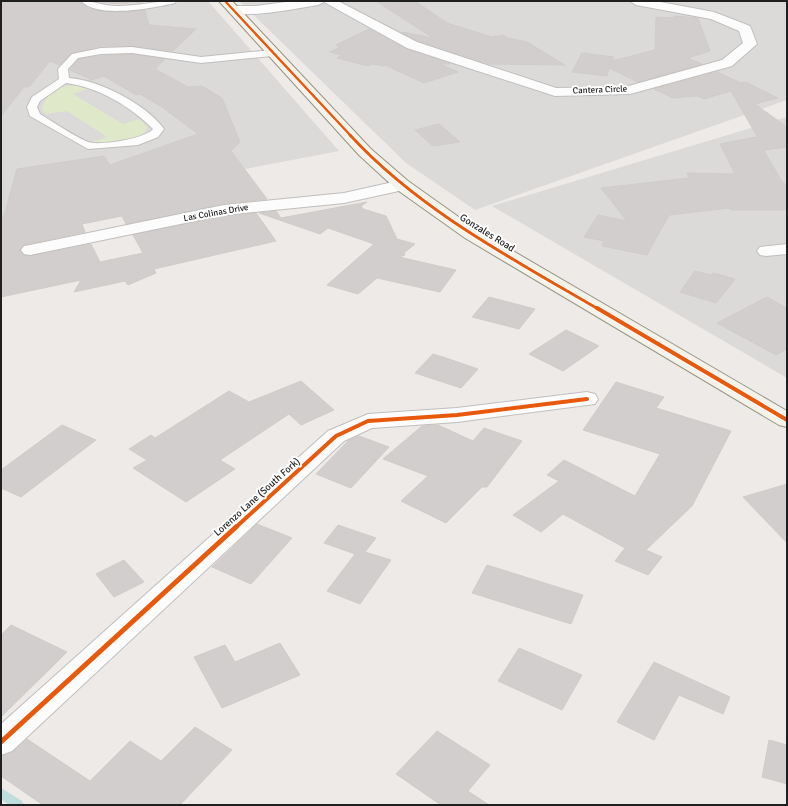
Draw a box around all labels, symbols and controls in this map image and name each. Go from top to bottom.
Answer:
street label: Cantera Circle [573,84,628,96]
street label: Las Colinas Drive [183,202,250,224]
street label: Gonzales Road [457,211,517,255]
street label: Lorenzo Lane (South Fork) [212,455,302,539]

